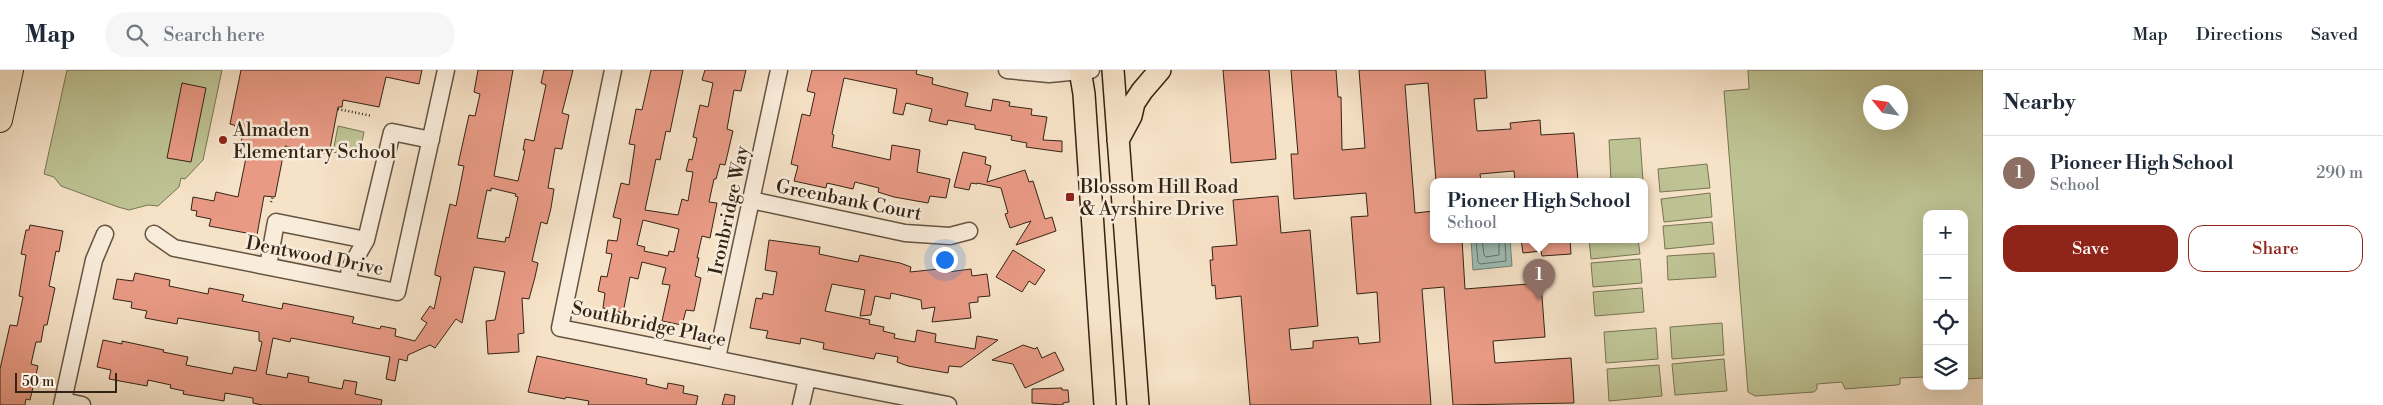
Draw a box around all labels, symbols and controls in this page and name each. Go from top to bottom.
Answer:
search box [105,12,455,57]
text: Map [25,20,75,50]
icon: search [123,21,151,49]
text: Search here [163,23,265,47]
text: Map [2132,23,2168,46]
text: Directions [2196,23,2283,46]
text: Saved [2311,23,2358,46]
north arrow [1863,85,1908,130]
text: Nearby [2003,90,2076,116]
place label: Almaden Elementary School [232,118,397,164]
marker: Almaden Elementary School [217,134,229,146]
street label: Ironbridge Way [704,143,755,277]
text: Pioneer High School [2050,151,2234,175]
text: 1 [2015,163,2023,183]
text: 290 m [2316,163,2363,183]
street label: Greenbank Court [774,174,924,226]
place label: Blossom Hill Road & Ayrshire Drive [1079,175,1238,221]
text: School [2050,175,2099,195]
popup [1430,178,1648,243]
text: Pioneer High School [1447,189,1631,213]
marker: Blossom Hill Road & Ayrshire Drive [1064,191,1076,203]
map controls [1923,210,1968,390]
button: + [1923,210,1968,255]
text: School [1447,213,1497,233]
button: Save [2003,225,2178,272]
button: Share [2188,225,2363,272]
street label: Dentwood Drive [244,231,386,281]
your location [932,247,958,273]
button: − [1923,255,1968,300]
pin: 1 [1523,259,1555,300]
street label: Southbridge Place [569,296,728,352]
button: locate [1923,300,1968,345]
button: layers [1923,345,1968,390]
scale bar [15,370,118,393]
text: 50 m [22,373,54,391]

